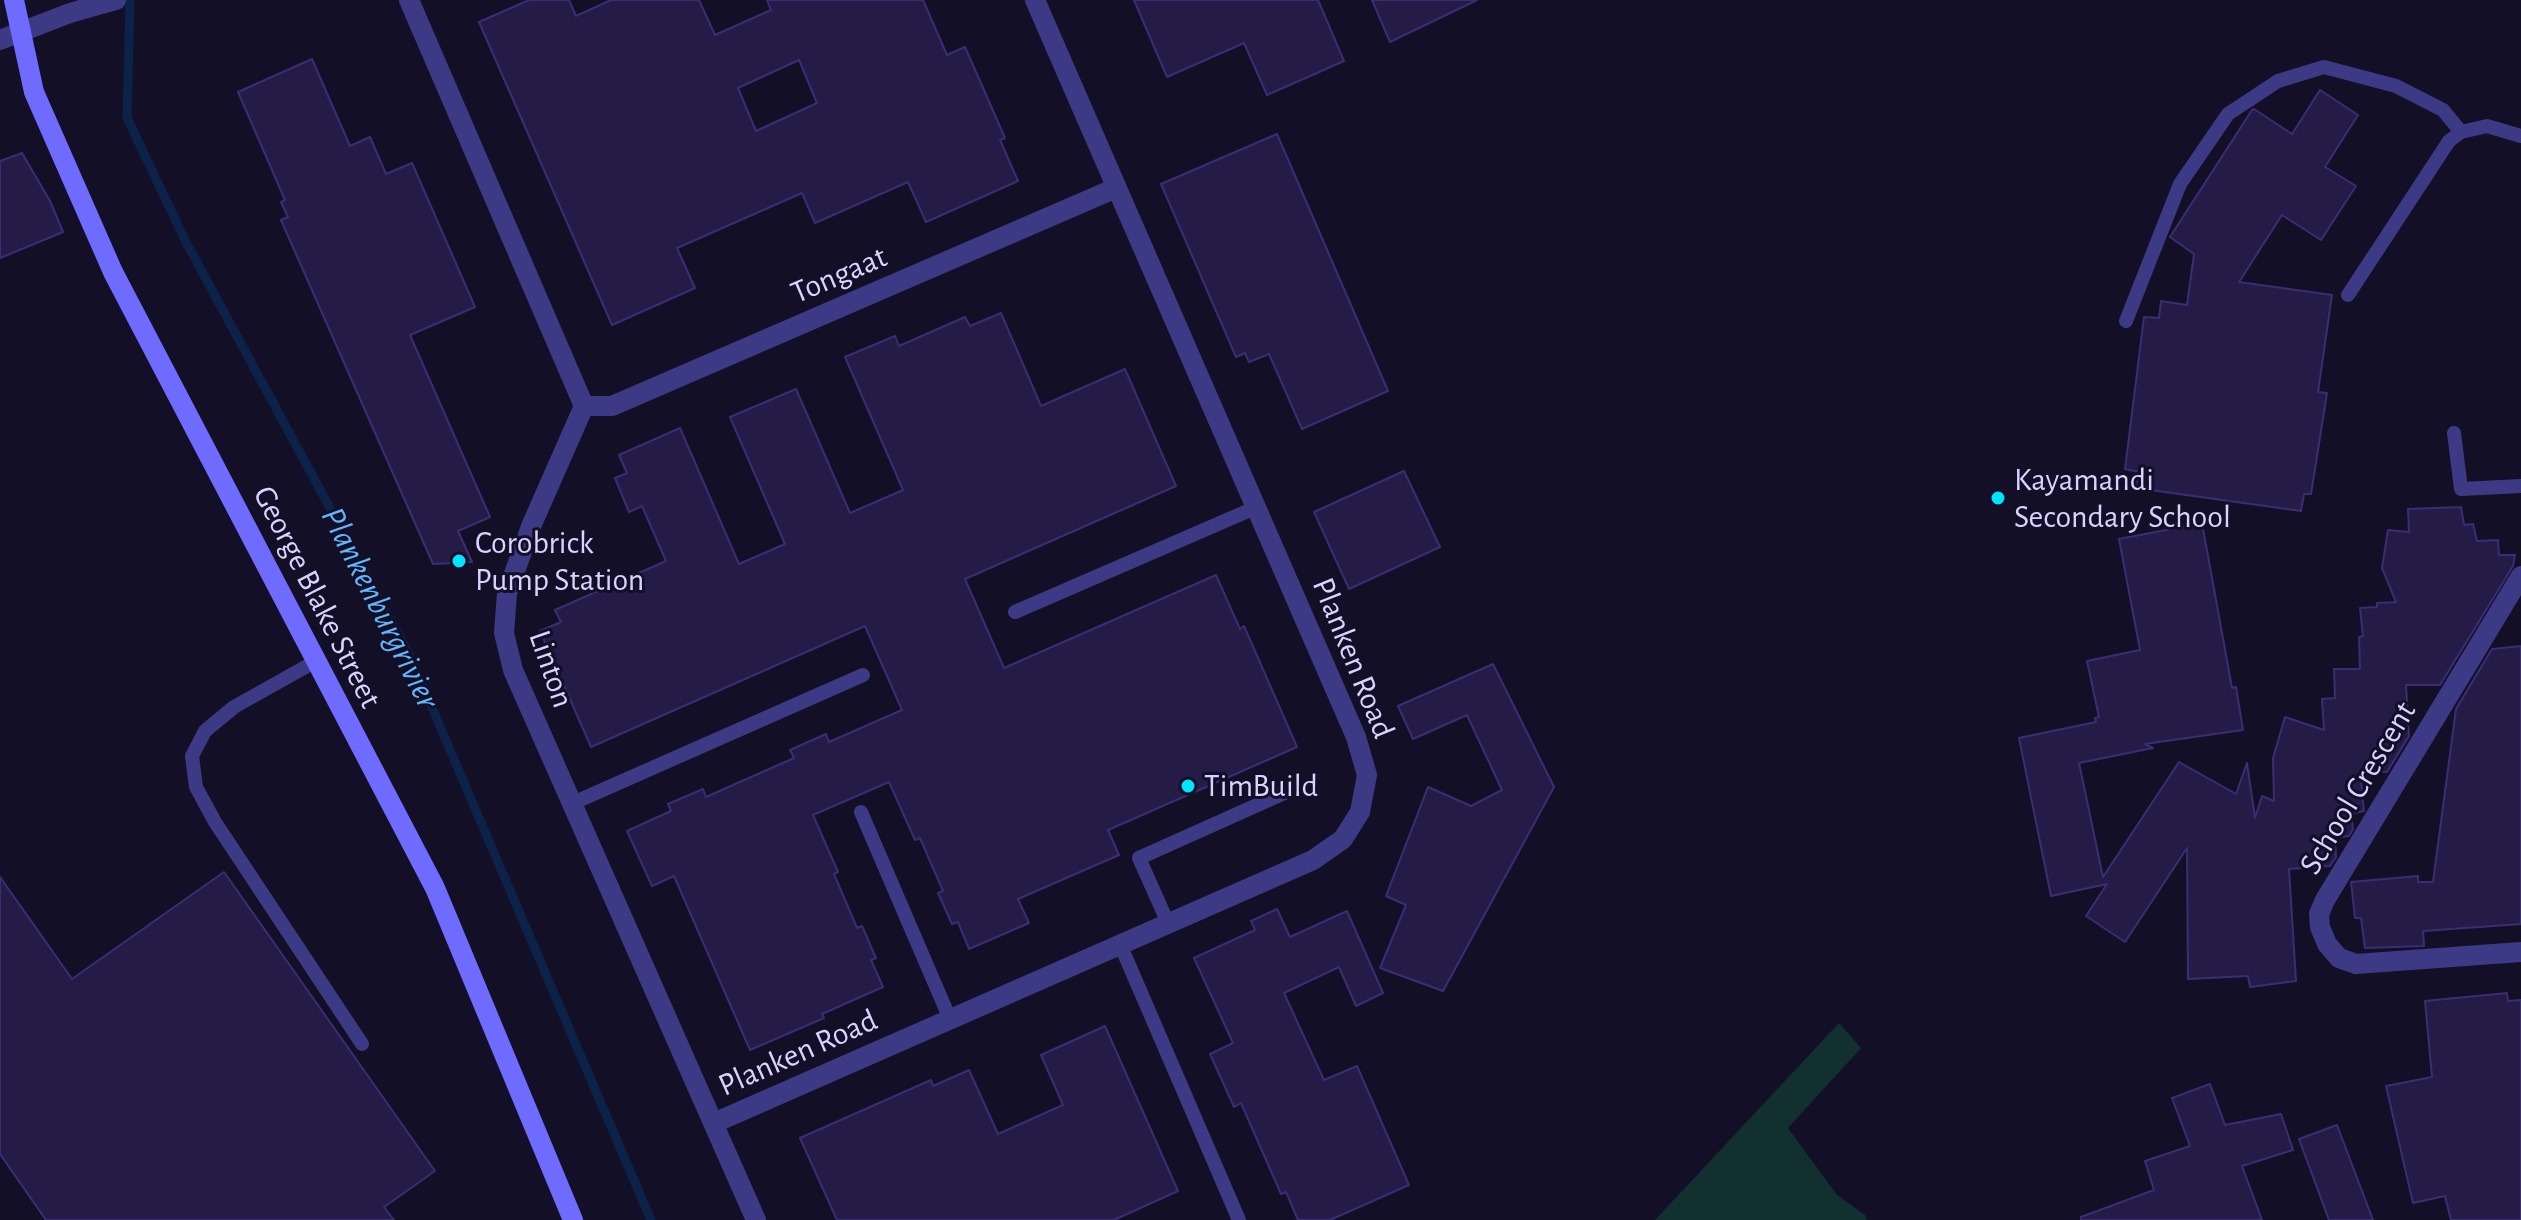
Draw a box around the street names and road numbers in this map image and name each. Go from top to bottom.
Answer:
street label: Tongaat [785,238,893,312]
street label: George Blake Street [245,480,389,714]
street label: Planken Road [1303,572,1403,744]
street label: Linton [520,625,582,713]
street label: School Crescent [2291,695,2425,881]
street label: Planken Road [713,1001,883,1105]

